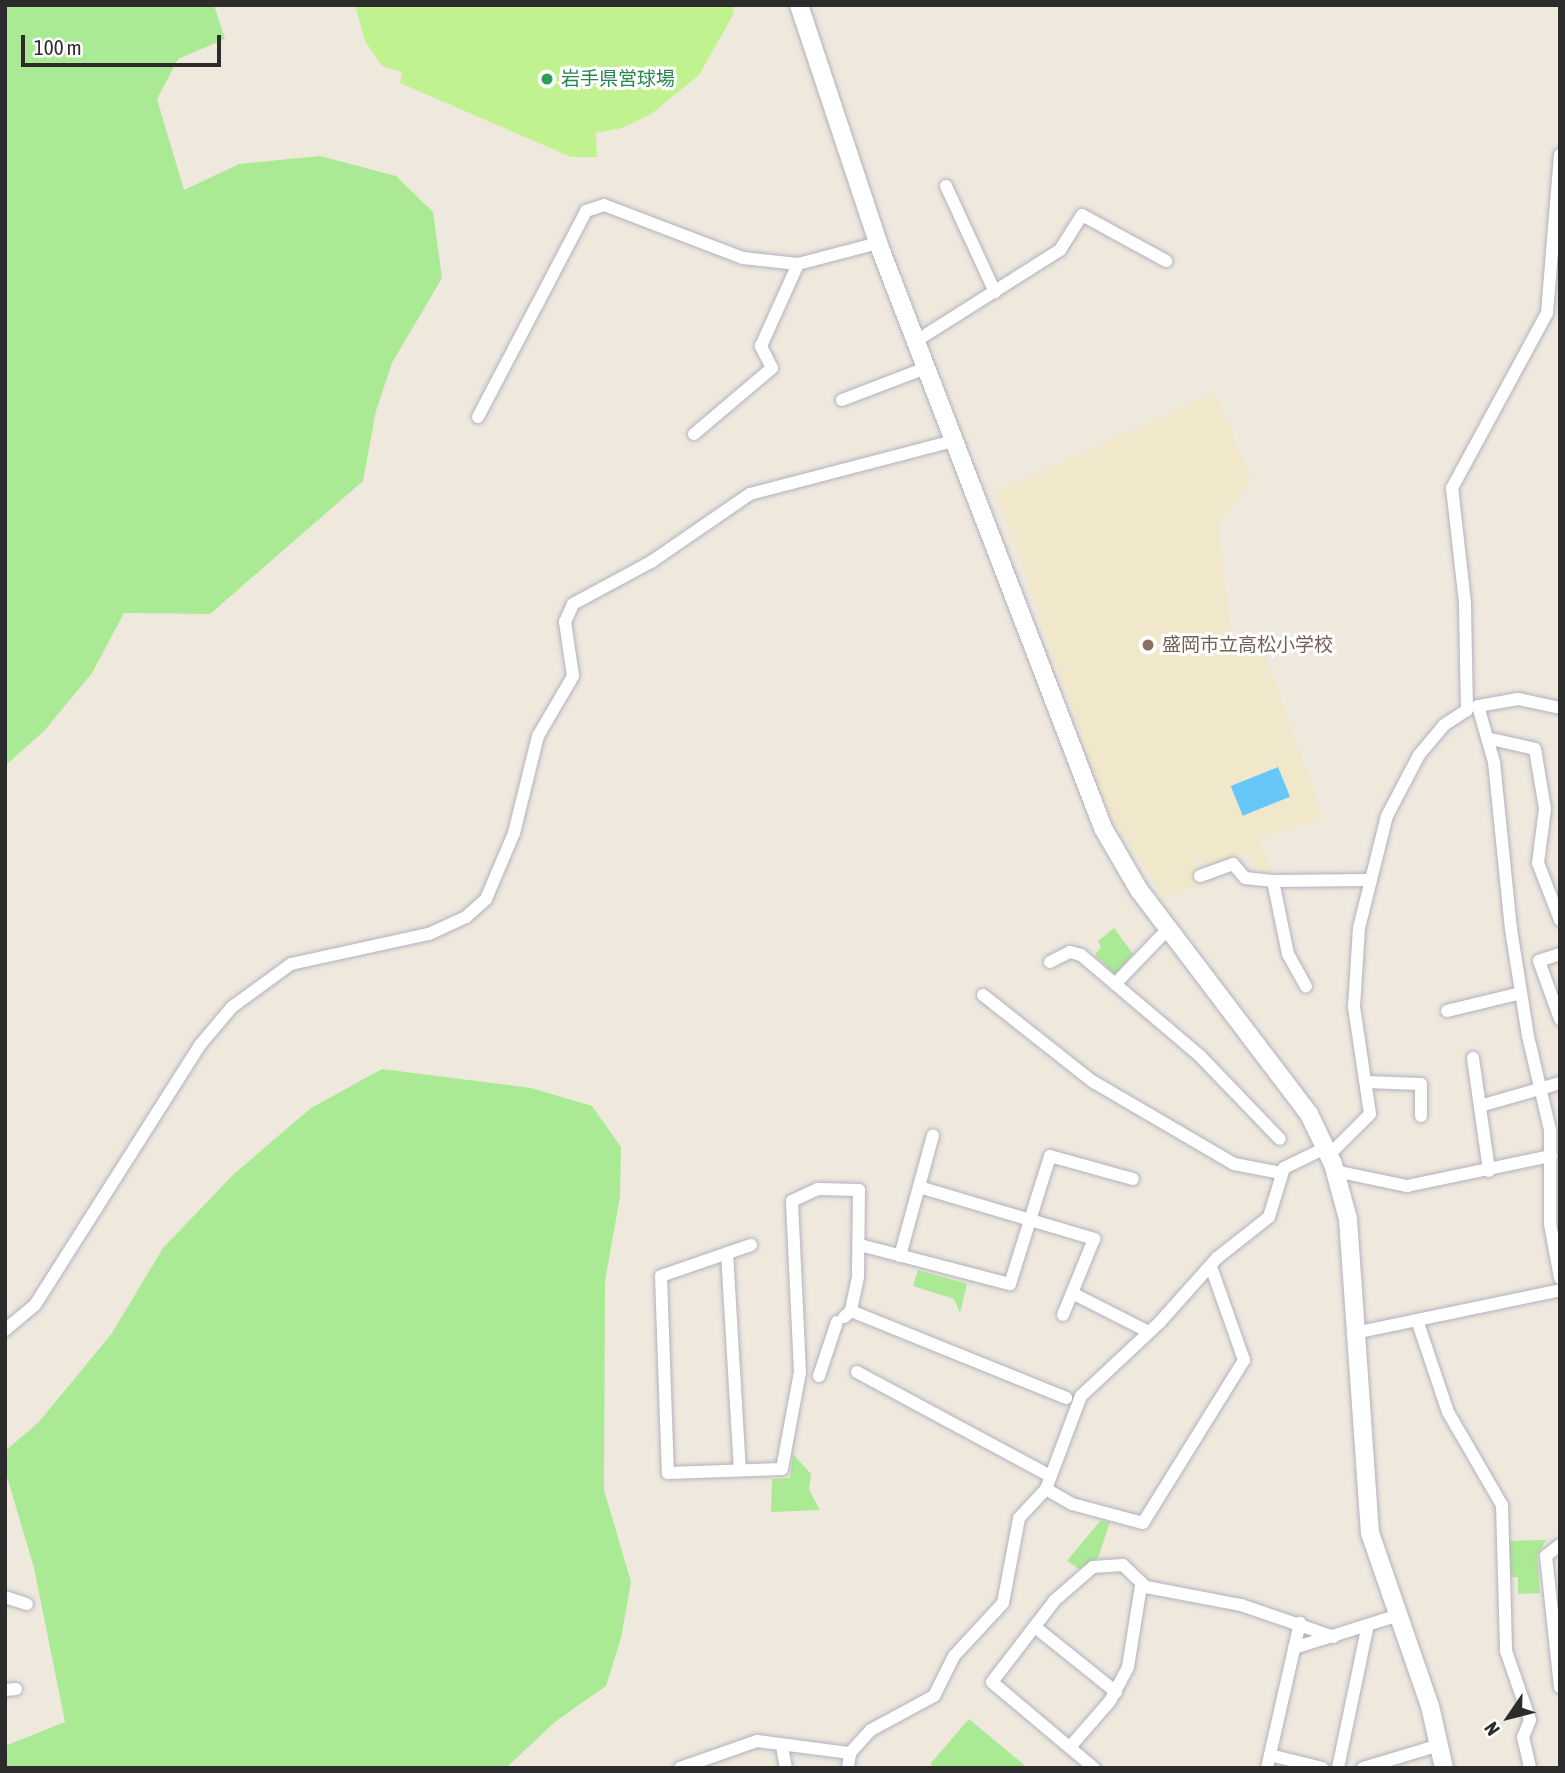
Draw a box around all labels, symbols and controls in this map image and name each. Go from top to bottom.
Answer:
scale bar [24,21,224,65]
text: 100 m [34,35,82,59]
place label: 岩手県営球場 [561,68,675,90]
marker: 岩手県営球場 [539,71,555,87]
place label: 盛岡市立高松小学校 [1162,634,1333,656]
marker: 盛岡市立高松小学校 [1140,637,1156,653]
north arrow [1474,1682,1544,1752]
text: N [1480,1718,1504,1740]

